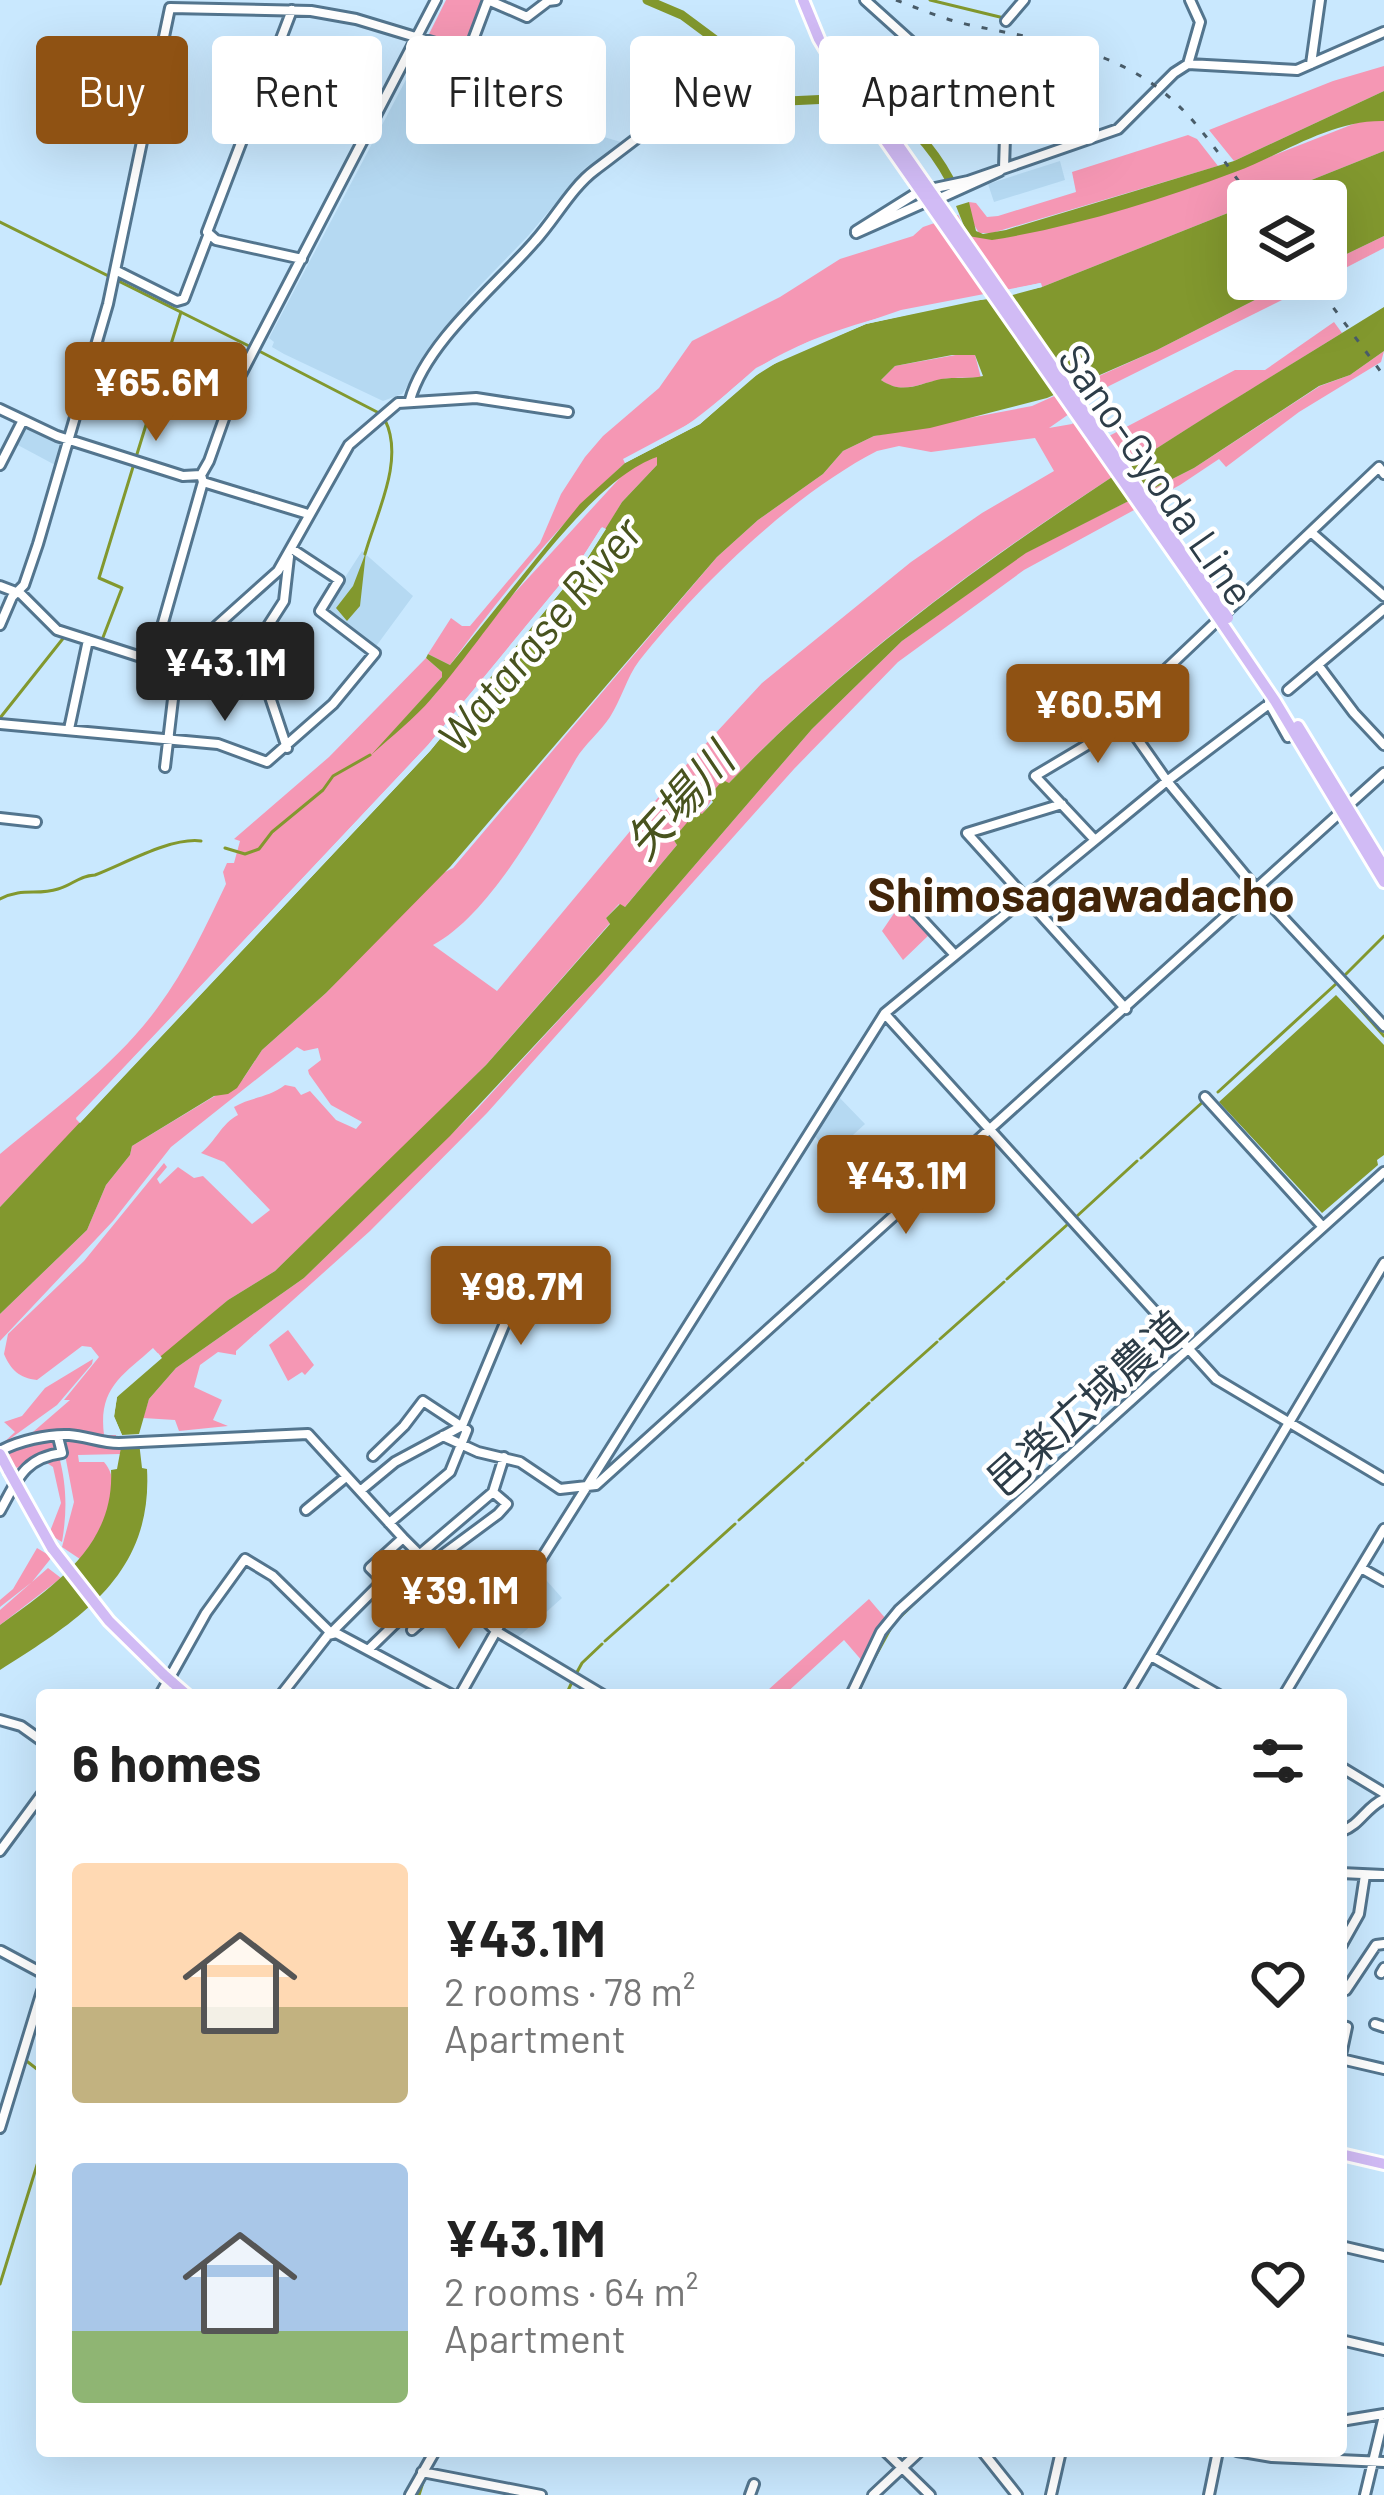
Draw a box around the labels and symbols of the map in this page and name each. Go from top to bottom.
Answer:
street label: Sano-Gyoda Line [1049,334,1267,615]
pin: ¥65.6M [58,342,254,444]
water label: Watarase River [424,503,653,761]
pin: ¥43.1M [127,622,323,724]
pin: ¥60.5M [1000,664,1196,766]
water label: 矢場川 [613,729,746,868]
district label: Shimosagawadacho [867,864,1295,922]
pin: ¥43.1M [808,1135,1004,1237]
pin: ¥98.7M [423,1246,619,1348]
street label: 邑楽広域農道 [975,1299,1195,1505]
pin: ¥39.1M [361,1550,557,1652]

